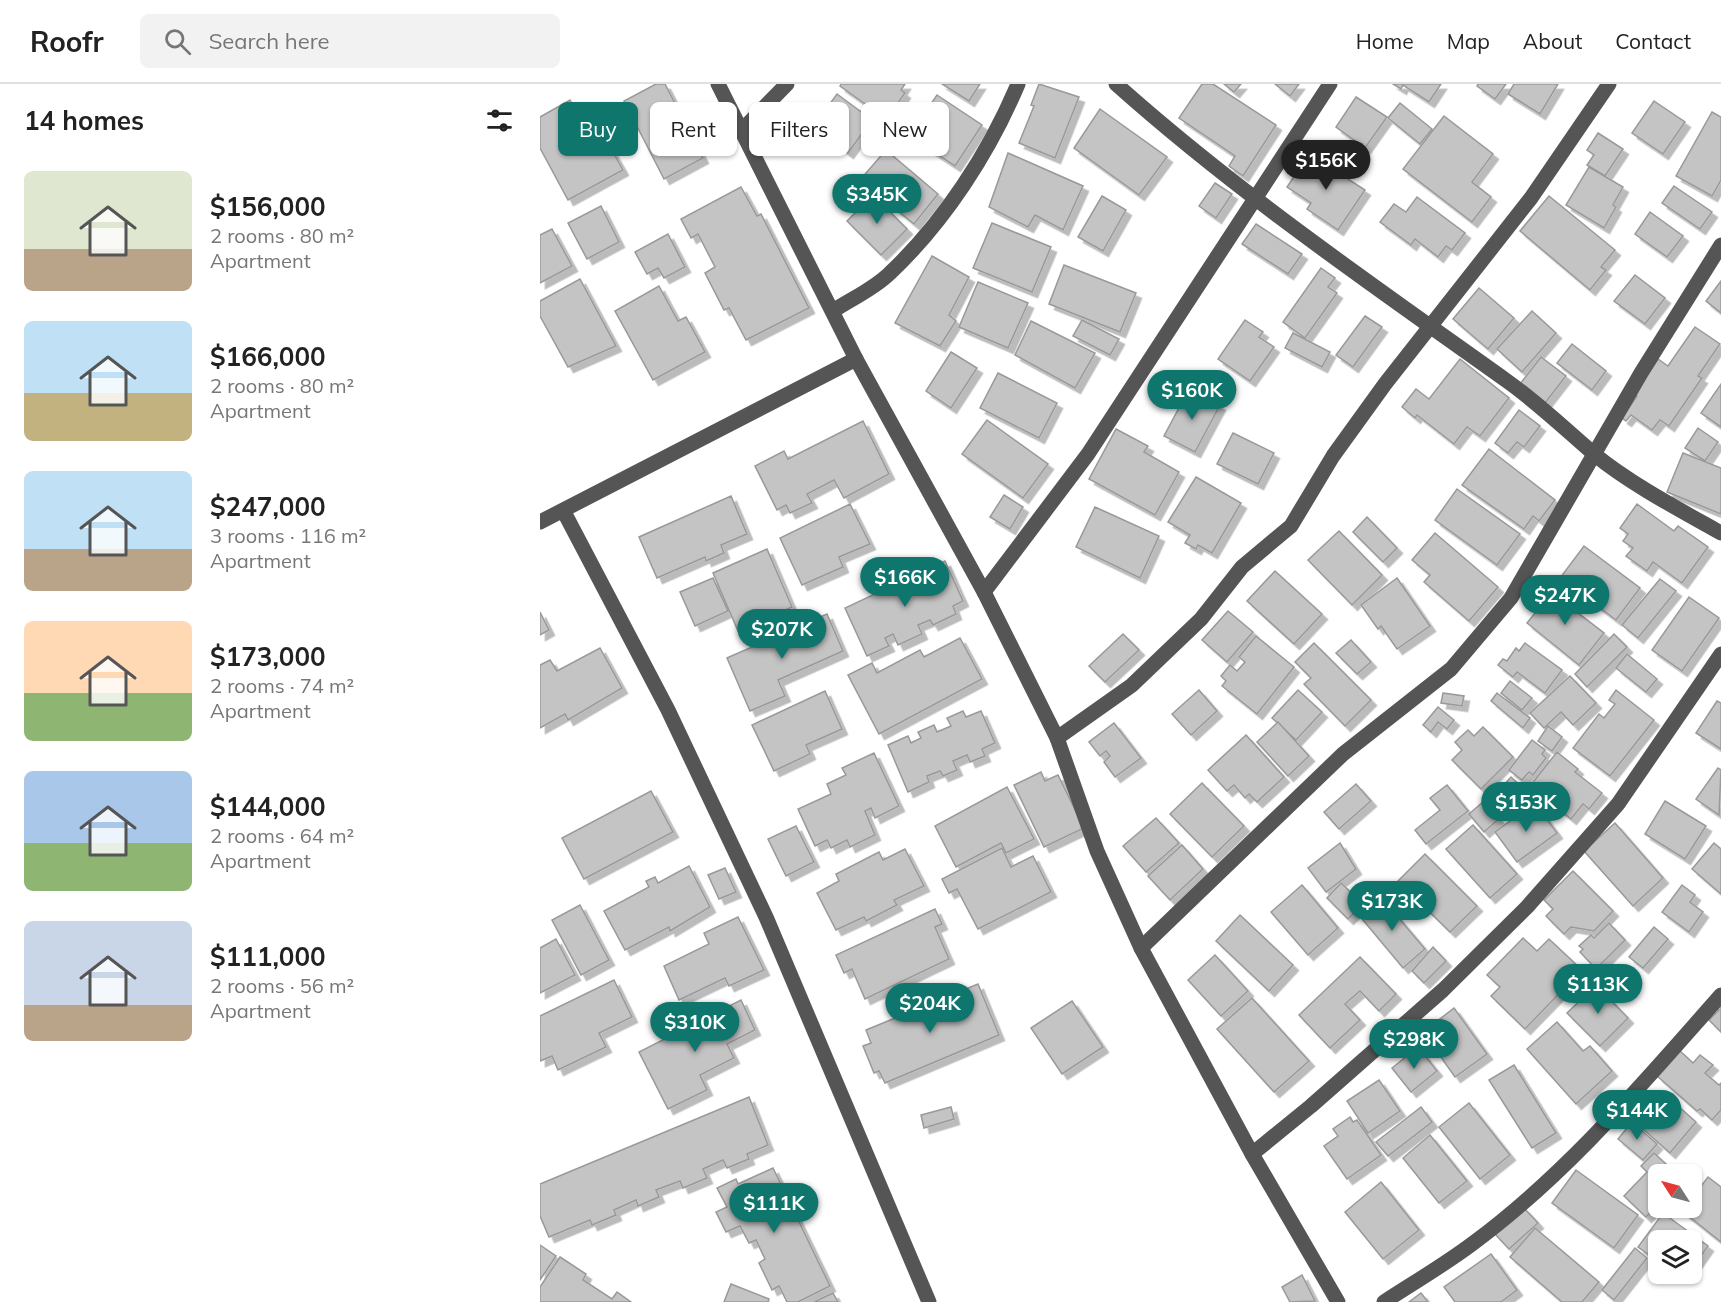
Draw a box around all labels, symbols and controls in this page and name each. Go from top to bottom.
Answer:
search box [140,14,560,68]
text: Roofr [30,24,104,59]
icon: search [161,25,194,58]
text: Search here [209,27,330,55]
text: Home [1356,28,1414,54]
text: Map [1447,28,1490,54]
text: About [1523,28,1582,54]
text: Contact [1615,28,1691,54]
chip: Buy [558,102,638,156]
chip: Rent [650,102,737,156]
chip: Filters [749,102,849,156]
chip: New [861,102,949,156]
text: 14 homes [24,104,144,137]
icon: filters [483,104,516,137]
pin: $156K [1284,140,1368,191]
text: $156K [1295,147,1357,172]
pin: $345K [835,174,919,225]
text: $345K [846,181,908,206]
text: $156,000 [210,190,326,223]
icon: home [72,195,144,267]
text: 2 rooms · 80 m² [210,223,354,248]
text: Apartment [210,248,311,273]
text: $166,000 [210,340,326,373]
icon: home [72,345,144,417]
pin: $160K [1150,370,1234,421]
text: 2 rooms · 80 m² [210,373,354,398]
text: $160K [1161,377,1223,402]
text: Apartment [210,398,311,423]
text: $247,000 [210,490,326,523]
icon: home [72,495,144,567]
text: 3 rooms · 116 m² [210,523,366,548]
text: Apartment [210,548,311,573]
pin: $166K [863,557,947,608]
text: $166K [874,564,936,589]
pin: $247K [1523,575,1607,626]
text: $247K [1534,582,1596,607]
pin: $207K [740,609,824,660]
text: $207K [751,616,813,641]
text: $173,000 [210,640,326,673]
icon: home [72,645,144,717]
text: 2 rooms · 74 m² [210,673,354,698]
text: Apartment [210,698,311,723]
pin: $153K [1484,782,1568,833]
text: $153K [1495,789,1557,814]
text: $144,000 [210,790,326,823]
icon: home [72,795,144,867]
text: 2 rooms · 64 m² [210,823,354,848]
text: Apartment [210,848,311,873]
pin: $173K [1350,881,1434,932]
text: $173K [1361,888,1423,913]
text: $111,000 [210,940,326,973]
icon: home [72,945,144,1017]
pin: $113K [1556,964,1640,1015]
text: $113K [1567,971,1629,996]
text: 2 rooms · 56 m² [210,973,354,998]
pin: $204K [888,983,972,1034]
text: $204K [899,990,961,1015]
text: Apartment [210,998,311,1023]
pin: $310K [653,1002,737,1053]
text: $310K [664,1009,726,1034]
pin: $298K [1372,1019,1456,1070]
text: $298K [1383,1026,1445,1051]
pin: $144K [1595,1090,1679,1141]
text: $144K [1606,1097,1668,1122]
north arrow [1648,1164,1702,1218]
map controls [1648,1164,1702,1284]
pin: $111K [732,1183,816,1234]
text: $111K [743,1190,805,1215]
button: layers [1648,1230,1702,1284]

